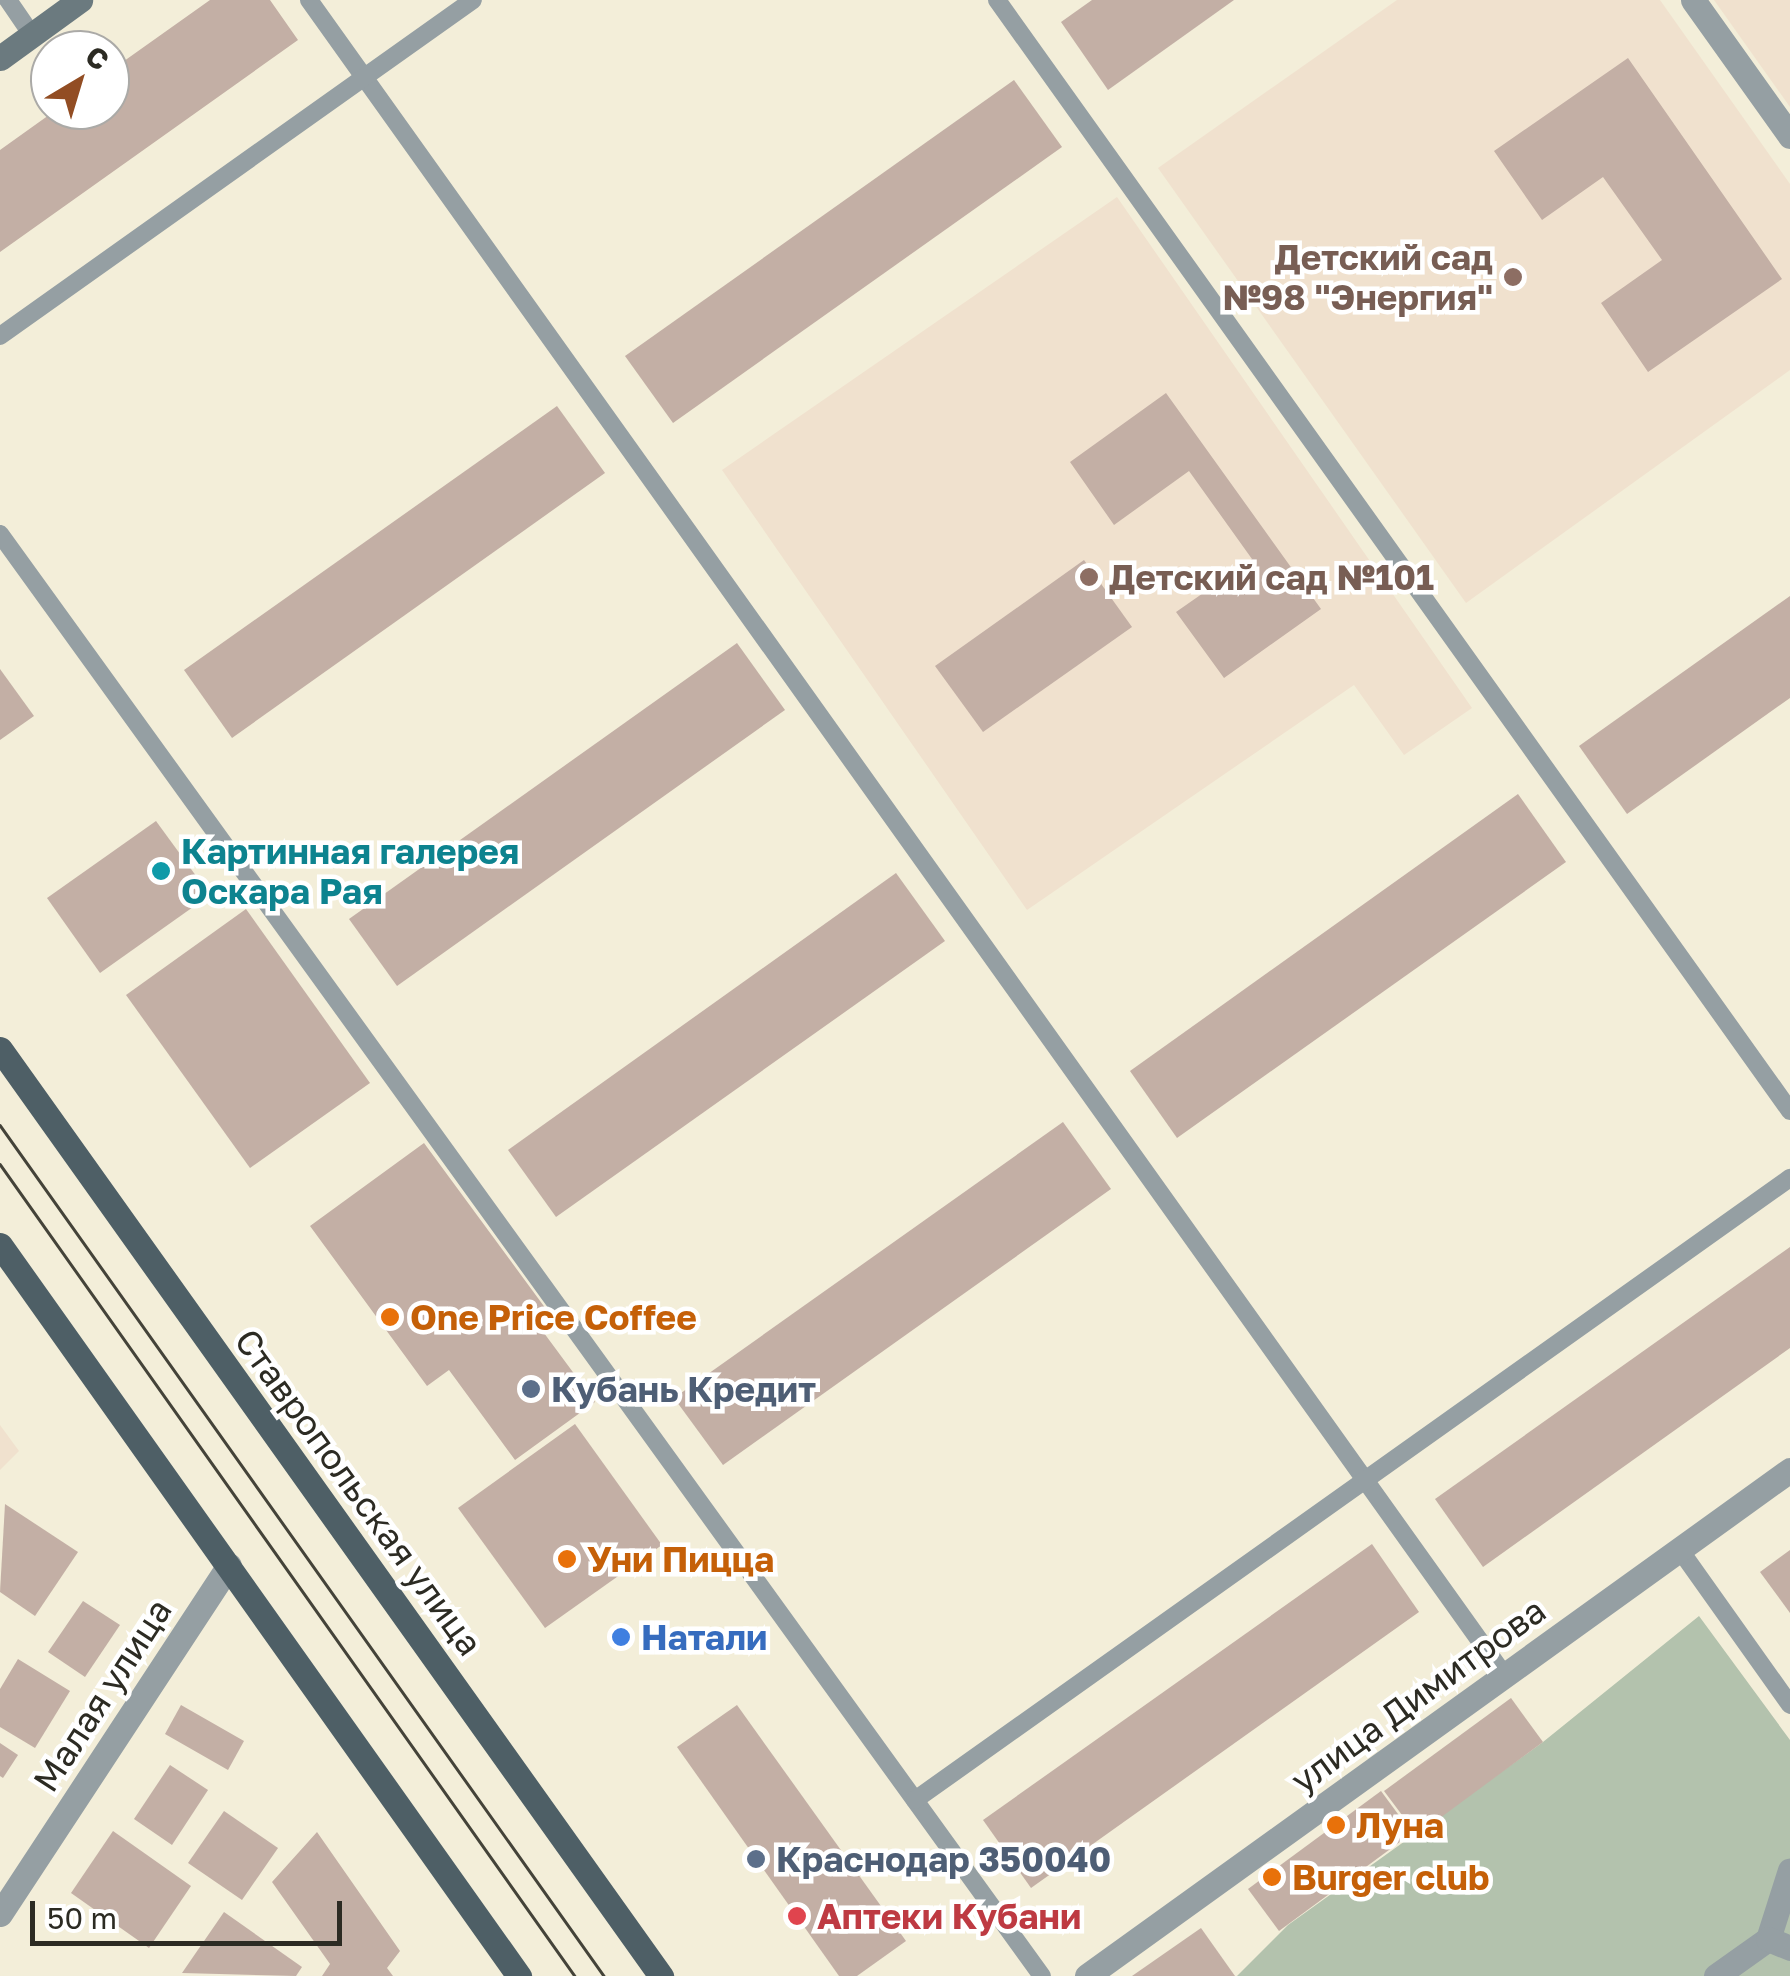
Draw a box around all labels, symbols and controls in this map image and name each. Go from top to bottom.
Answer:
north arrow [30,30,130,130]
text: С [80,38,116,77]
place label: Детский сад №98 "Энергия" [1222,236,1493,318]
marker: Детский сад №98 "Энергия" [1502,266,1524,288]
place label: Детский сад №101 [1109,556,1434,598]
marker: Детский сад №101 [1078,566,1100,588]
place label: Картинная галерея Оскара Рая [181,830,519,912]
marker: Картинная галерея Оскара Рая [150,860,172,882]
place label: One Price Coffee [410,1296,697,1338]
marker: One Price Coffee [379,1306,401,1328]
street label: Ставропольская улица [226,1321,492,1663]
place label: Кубань Кредит [551,1368,816,1410]
marker: Кубань Кредит [520,1378,542,1400]
place label: Уни Пицца [587,1538,774,1580]
marker: Уни Пицца [556,1548,578,1570]
street label: улица Димитрова [1283,1589,1553,1801]
street label: Малая улица [24,1591,180,1799]
place label: Натали [641,1616,767,1658]
marker: Натали [610,1626,632,1648]
place label: Луна [1356,1804,1444,1846]
marker: Луна [1325,1814,1347,1836]
place label: Краснодар 350040 [776,1838,1111,1880]
marker: Краснодар 350040 [745,1848,767,1870]
place label: Burger club [1292,1856,1489,1898]
marker: Burger club [1261,1866,1283,1888]
scale bar [35,1881,348,1943]
place label: Аптеки Кубани [817,1895,1081,1937]
text: 50 m [47,1900,117,1936]
marker: Аптеки Кубани [786,1905,808,1927]

